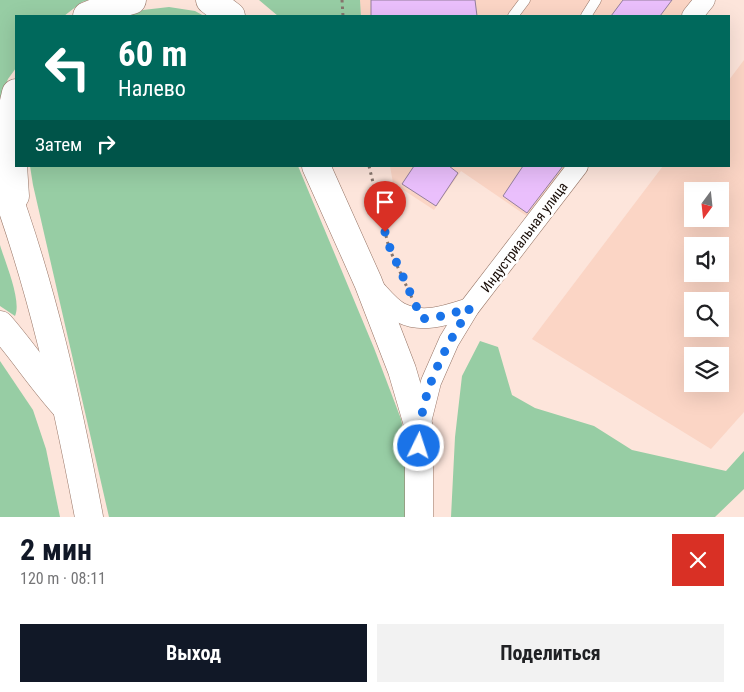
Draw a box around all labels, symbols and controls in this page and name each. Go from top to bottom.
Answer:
text: 60 m [118,34,187,75]
icon: left [35,35,100,100]
text: Налево [118,76,186,101]
icon: right [92,130,120,158]
text: Затем [35,133,82,156]
street label: Индустриальная улица [477,179,571,295]
pin [364,181,406,232]
north arrow [684,182,729,228]
map controls [684,182,729,392]
icon: arrive [371,188,399,216]
button: sound [684,237,729,282]
button: search [684,292,729,337]
button: layers [684,347,729,392]
position arrow [392,419,444,471]
text: 2 мин [20,532,92,567]
button: close [672,534,724,586]
text: 120 m · 08:11 [20,569,106,588]
button: Выход [20,624,367,682]
button: Поделиться [377,624,724,682]

